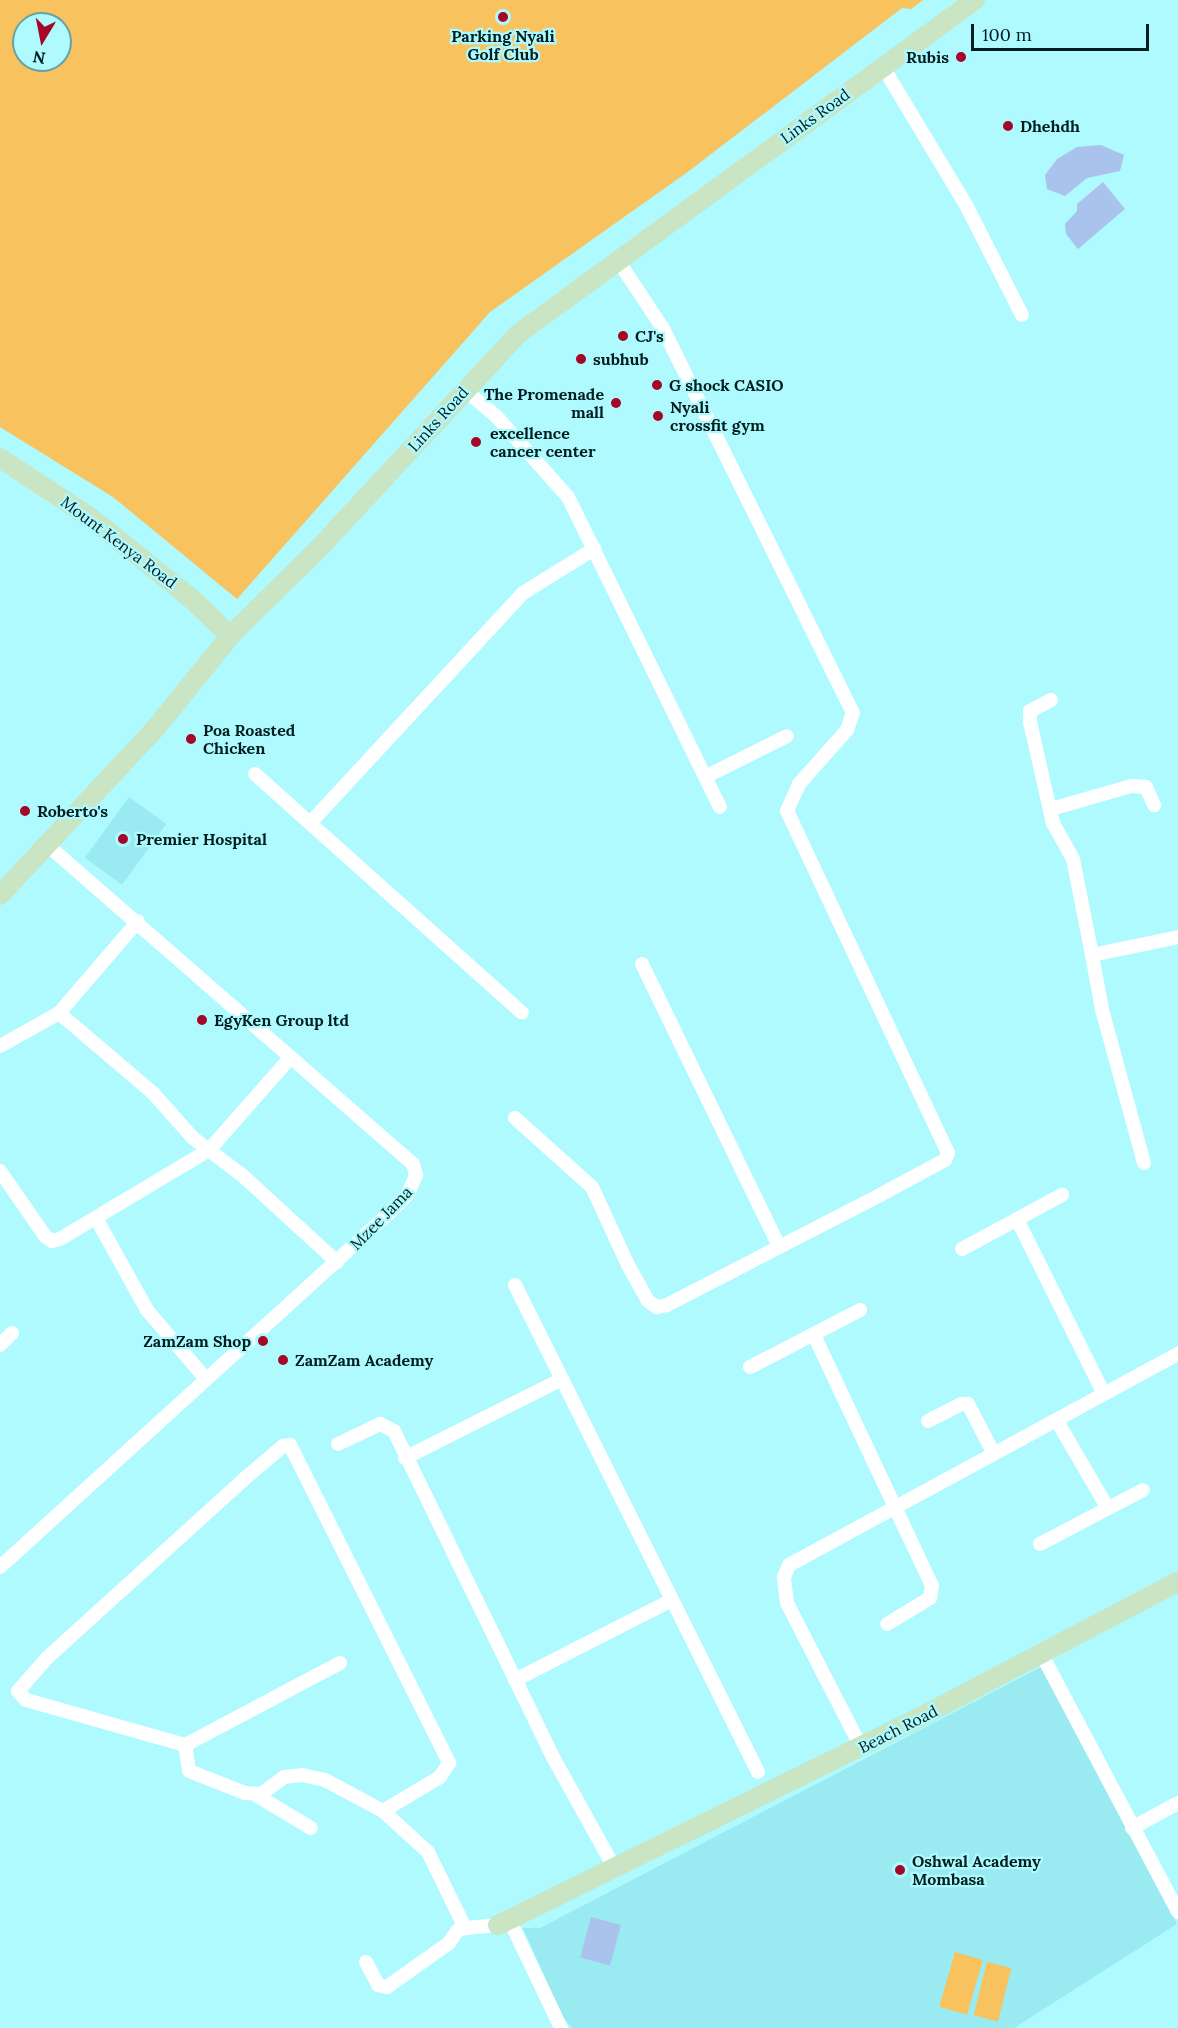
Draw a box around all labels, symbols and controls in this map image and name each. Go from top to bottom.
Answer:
marker: Parking Nyali Golf Club [496,10,510,24]
north arrow [12,12,72,72]
scale bar [974,12,1152,50]
text: 100 m [982,23,1032,46]
place label: Parking Nyali Golf Club [451,26,555,64]
text: N [31,47,47,69]
place label: Rubis [906,47,949,67]
marker: Rubis [954,50,968,64]
street label: Links Road [777,84,853,148]
place label: Dhehdh [1020,116,1080,136]
marker: Dhehdh [1001,119,1015,133]
place label: CJ's [635,326,664,346]
marker: CJ's [616,329,630,343]
place label: subhub [593,349,649,369]
marker: subhub [574,352,588,366]
place label: G shock CASIO [669,375,783,395]
marker: G shock CASIO [650,378,664,392]
street label: Links Road [404,383,472,455]
place label: The Promenade mall [484,384,604,422]
marker: The Promenade mall [609,396,623,410]
place label: Nyali crossfit gym [670,397,765,435]
marker: Nyali crossfit gym [651,409,665,423]
place label: excellence cancer center [490,423,596,461]
marker: excellence cancer center [467,433,485,451]
street label: Mount Kenya Road [57,492,181,592]
place label: Poa Roasted Chicken [203,720,295,758]
marker: Poa Roasted Chicken [184,732,198,746]
place label: Roberto's [37,801,108,821]
marker: Roberto's [18,804,32,818]
place label: Premier Hospital [136,829,267,849]
marker: Premier Hospital [114,830,132,848]
place label: EgyKen Group ltd [214,1010,349,1030]
marker: EgyKen Group ltd [195,1013,209,1027]
street label: Mzee Jama [346,1182,416,1254]
place label: ZamZam Shop [143,1331,251,1351]
marker: ZamZam Shop [256,1334,270,1348]
place label: ZamZam Academy [295,1350,433,1370]
marker: ZamZam Academy [276,1353,290,1367]
street label: Beach Road [855,1701,941,1757]
place label: Oshwal Academy Mombasa [912,1851,1041,1889]
marker: Oshwal Academy Mombasa [893,1863,907,1877]

